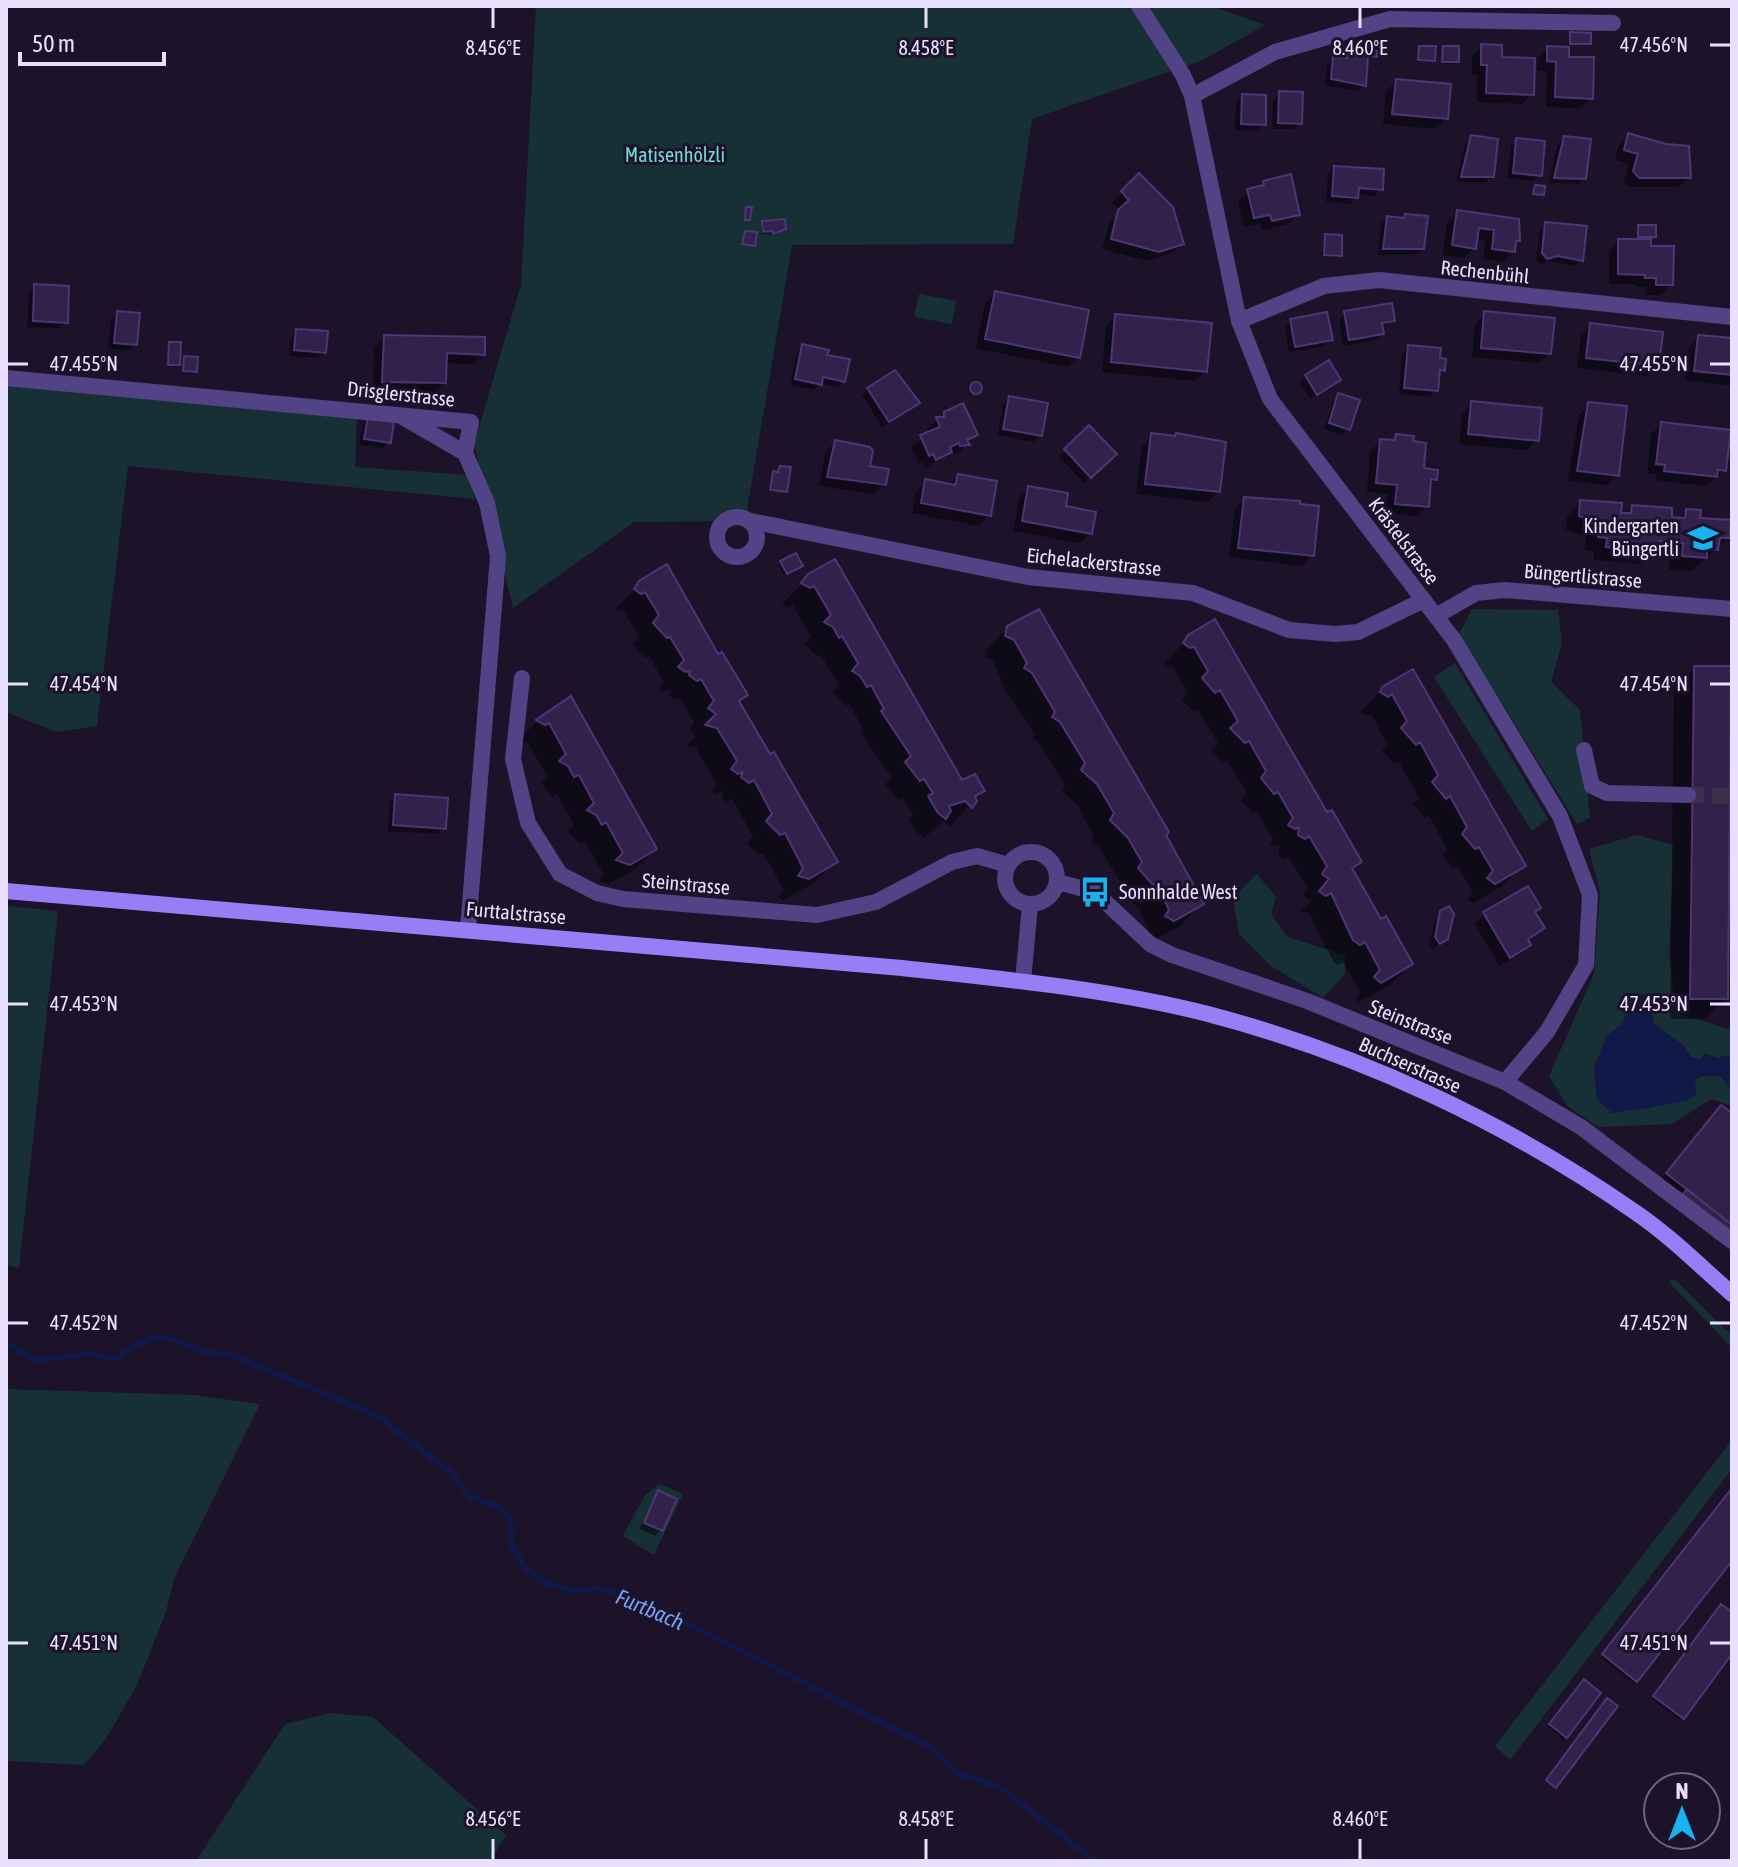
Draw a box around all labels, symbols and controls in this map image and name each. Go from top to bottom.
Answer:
scale bar [20,16,164,66]
text: 50 m [32,30,75,57]
text: 47.456°N [1620,33,1688,56]
text: 8.456°E [465,36,521,59]
text: 8.458°E [898,36,954,59]
text: 8.460°E [1332,36,1388,59]
park label: Matisenhölzli [625,143,725,166]
street label: Rechenbühl [1440,255,1531,288]
text: 47.455°N [50,352,118,375]
text: 47.455°N [1620,352,1688,375]
street label: Drisglerstrasse [346,376,456,411]
street label: Krästelstrasse [1364,493,1444,589]
place label: Kindergarten Büngertli [1584,514,1679,560]
school or university icon: Kindergarten Büngertli [1686,521,1720,555]
street label: Eichelackerstrasse [1025,543,1163,580]
street label: Büngertlistrasse [1523,559,1643,592]
text: 47.454°N [50,672,118,695]
text: 47.454°N [1620,672,1688,695]
street label: Steinstrasse [641,868,731,899]
bus stop icon: Sonnhalde West [1078,875,1112,909]
place label: Sonnhalde West [1119,880,1238,903]
street label: Furttalstrasse [465,897,567,928]
text: 47.453°N [50,992,118,1015]
text: 47.453°N [1620,992,1688,1015]
street label: Steinstrasse [1366,994,1456,1049]
street label: Buchserstrasse [1356,1032,1465,1097]
text: 47.452°N [50,1311,118,1334]
text: 47.452°N [1620,1311,1688,1334]
water label: Furtbach [612,1583,688,1635]
text: 47.451°N [50,1631,118,1654]
text: 47.451°N [1620,1631,1688,1654]
north arrow [1642,1771,1722,1851]
text: N [1676,1778,1688,1804]
text: 8.456°E [465,1807,521,1830]
text: 8.458°E [898,1807,954,1830]
text: 8.460°E [1332,1807,1388,1830]

